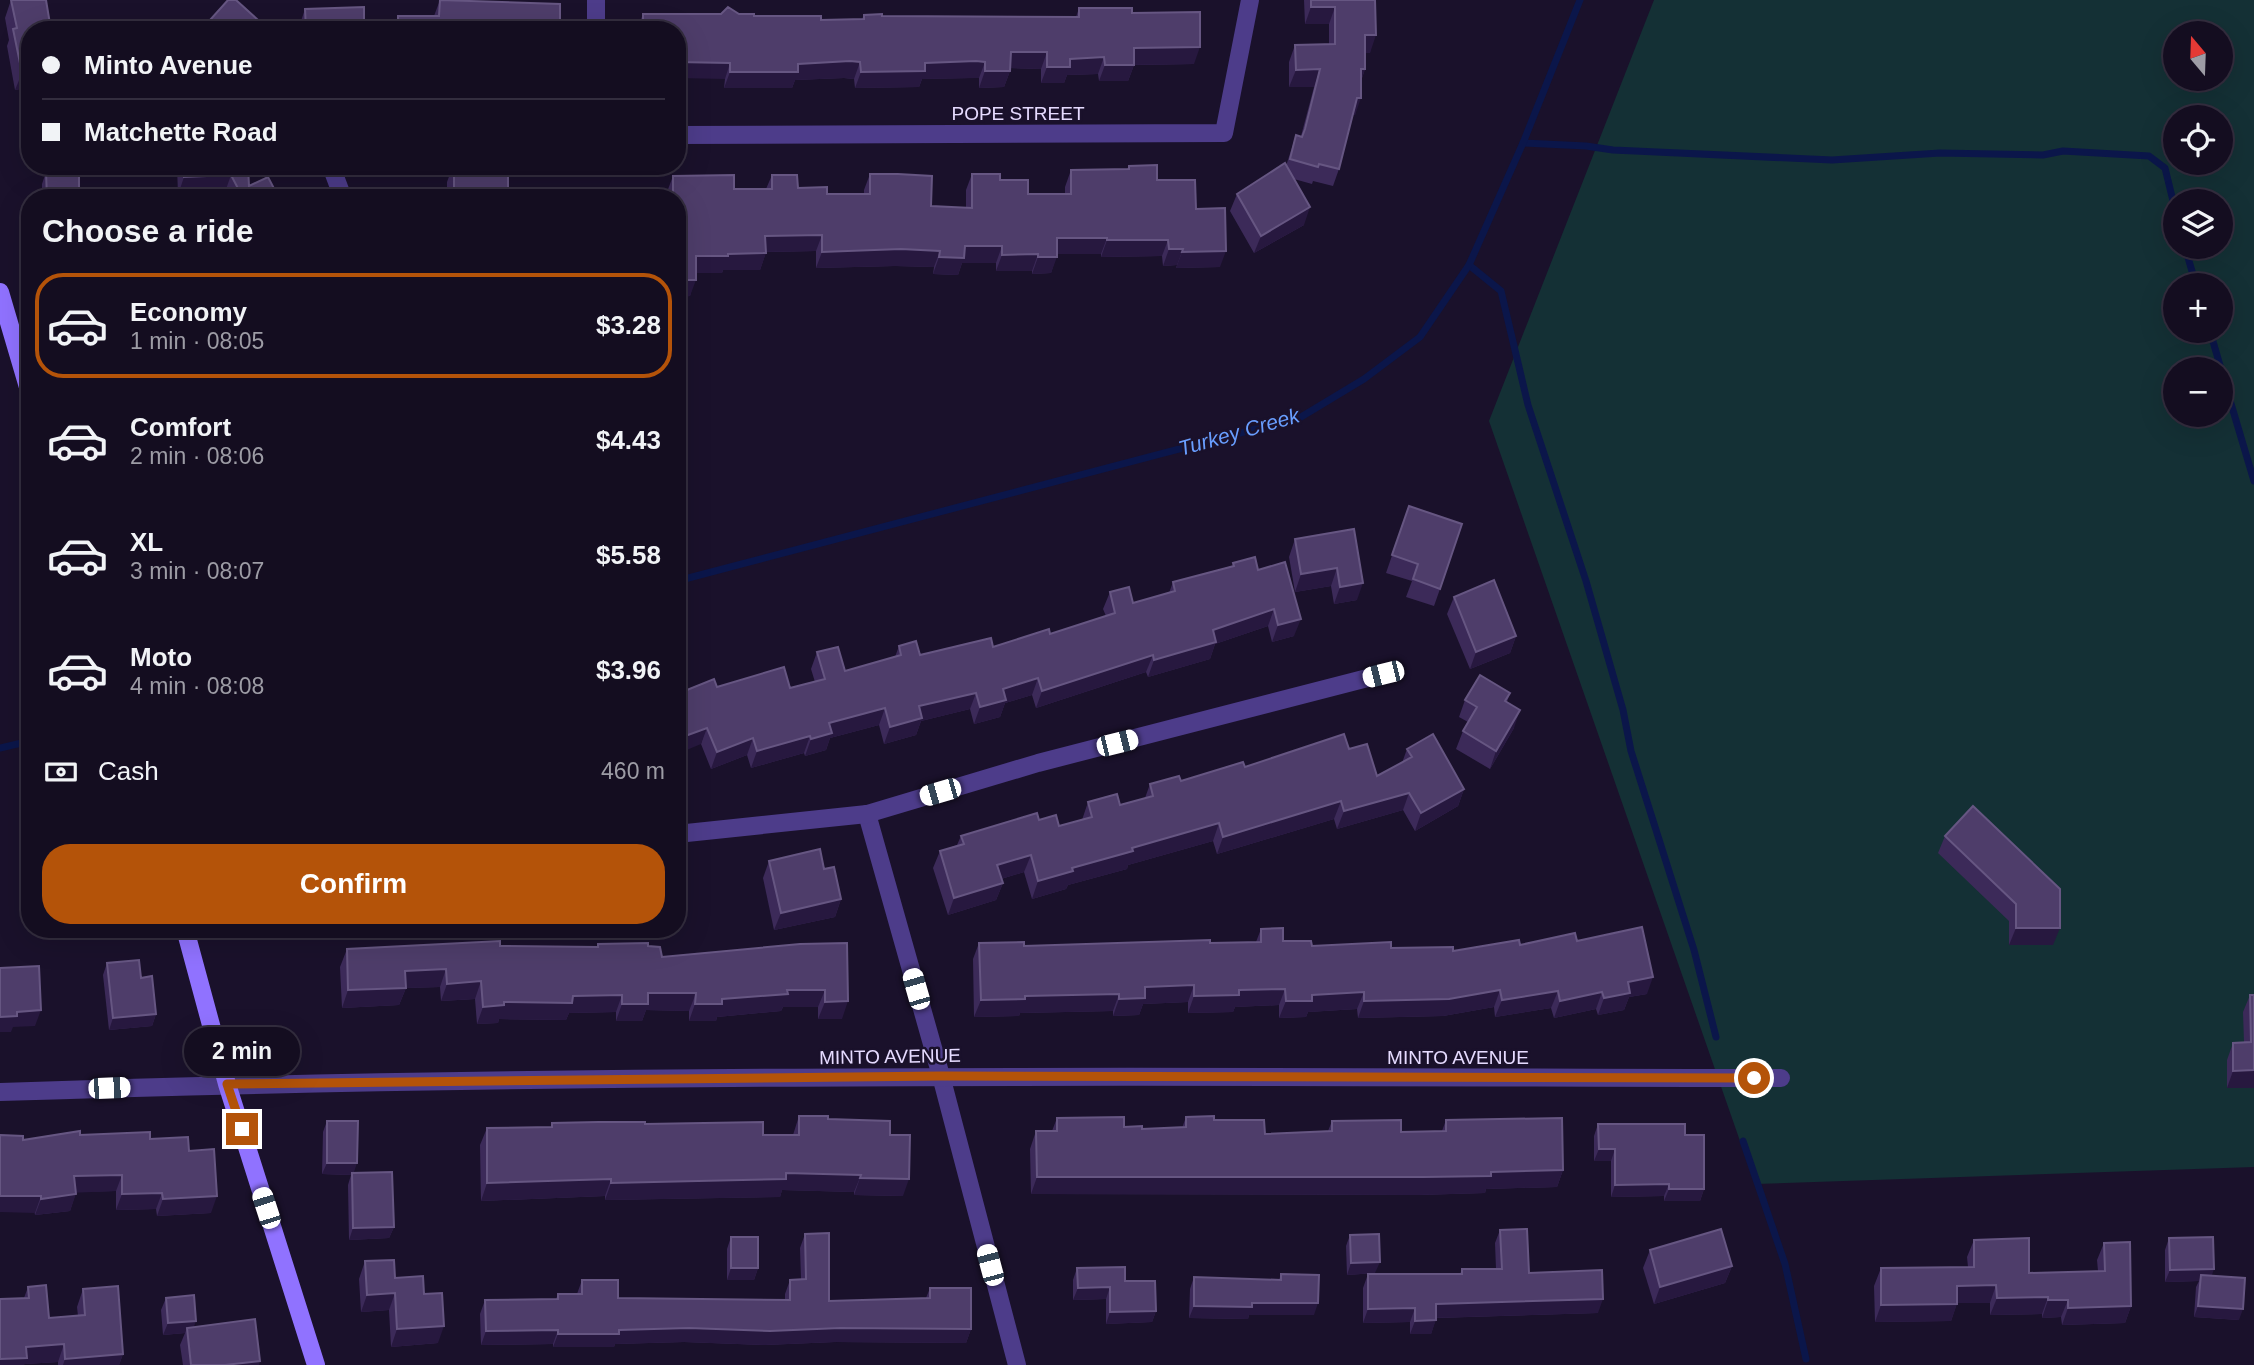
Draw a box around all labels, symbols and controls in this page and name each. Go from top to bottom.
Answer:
north arrow [2163,21,2233,91]
map controls [2163,21,2233,427]
text: Minto Avenue [84,50,253,80]
street label: POPE STREET [951,103,1085,124]
button: locate [2163,105,2233,175]
text: Matchette Road [84,117,278,147]
button: layers [2163,189,2233,259]
text: Choose a ride [42,213,254,249]
button: + [2163,273,2233,343]
icon: car [46,294,109,357]
text: Economy [130,297,247,327]
text: $3.28 [596,310,661,340]
text: 1 min · 08:05 [130,328,264,354]
button: − [2163,357,2233,427]
water label: Turkey Creek [1176,403,1303,460]
icon: car [46,409,109,472]
text: Comfort [130,412,231,442]
text: $4.43 [596,425,661,455]
text: 2 min · 08:06 [130,443,264,469]
icon: car [46,524,109,587]
text: XL [130,527,163,557]
text: $5.58 [596,540,661,570]
text: 3 min · 08:07 [130,558,264,584]
icon: car [46,639,109,702]
text: Moto [130,642,192,672]
text: $3.96 [596,655,661,685]
car [1361,659,1406,689]
text: 4 min · 08:08 [130,673,264,699]
car [1095,728,1140,758]
icon: cash [42,753,80,791]
text: Cash [98,756,159,786]
text: 460 m [601,758,665,784]
car [917,776,964,808]
button: Confirm [42,844,665,924]
car [901,966,932,1012]
callout: 2 min [184,1028,300,1076]
text: 2 min [212,1038,272,1064]
street label: MINTO AVENUE [819,1045,961,1068]
street label: MINTO AVENUE [1387,1047,1529,1068]
route start [1738,1062,1770,1094]
car [88,1077,131,1099]
route end [226,1113,258,1145]
car [250,1185,283,1231]
car [975,1242,1006,1288]

